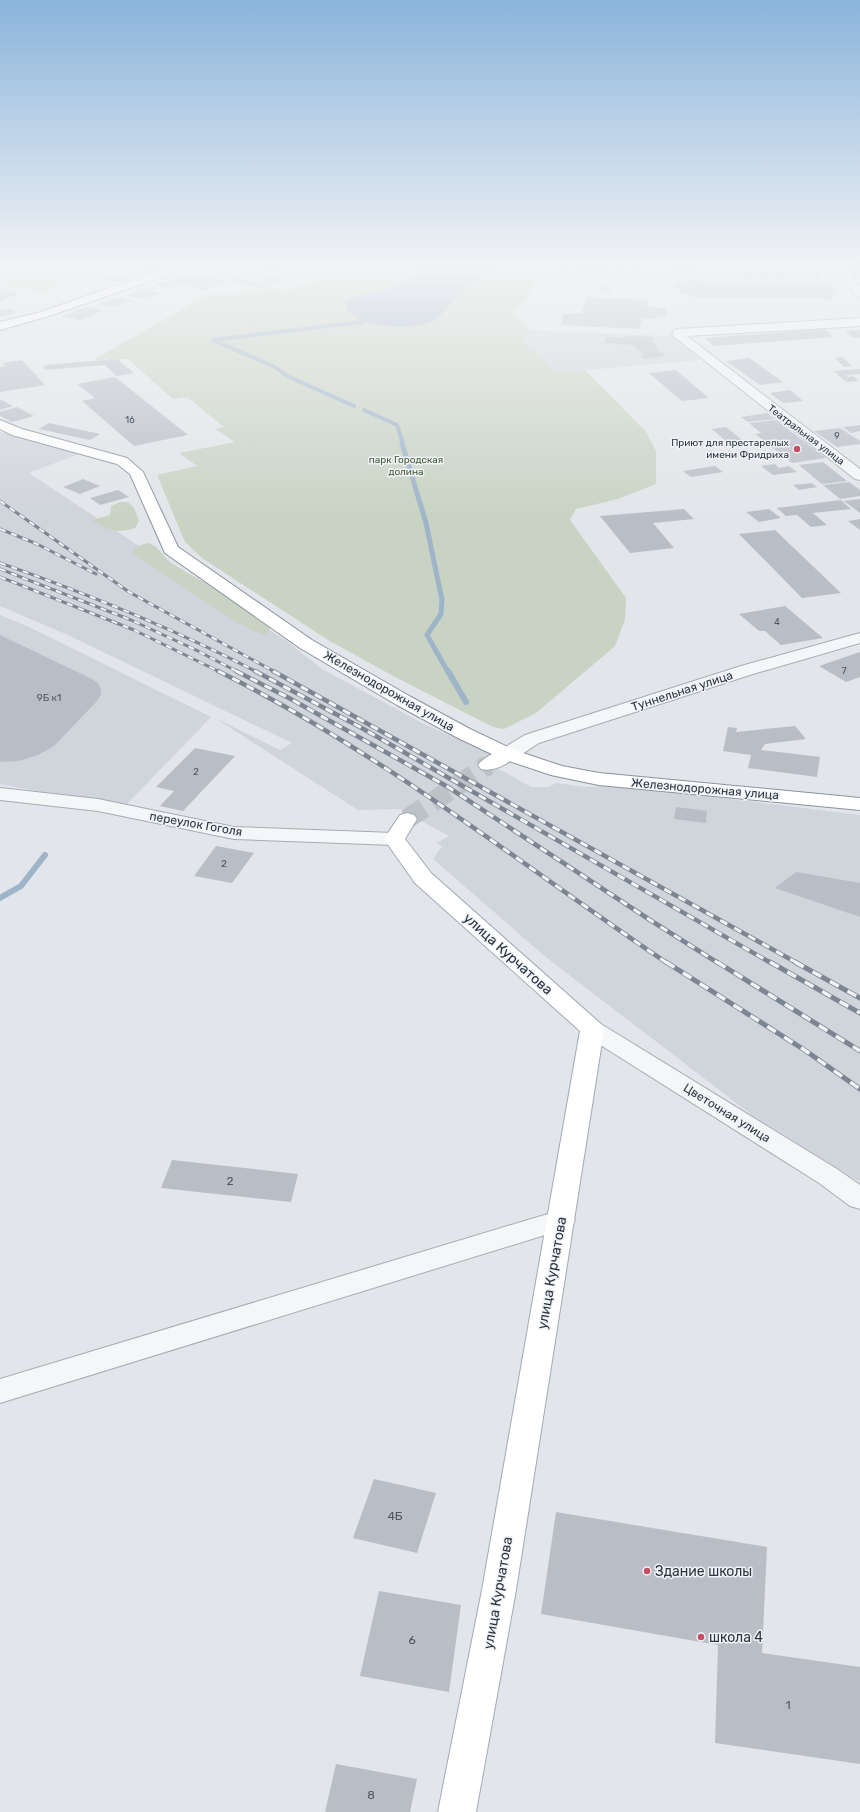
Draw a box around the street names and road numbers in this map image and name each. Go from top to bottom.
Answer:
street label: Театральная улица [765,402,847,468]
street label: Железнодорожная улица [321,648,457,734]
street label: Туннельная улица [630,668,734,714]
street label: Железнодорожная улица [631,776,779,802]
street label: переулок Гоголя [149,809,243,839]
street label: улица Курчатова [460,909,556,999]
street label: Цветочная улица [681,1081,773,1145]
street label: улица Курчатова [534,1215,570,1331]
street label: улица Курчатова [480,1535,516,1651]

